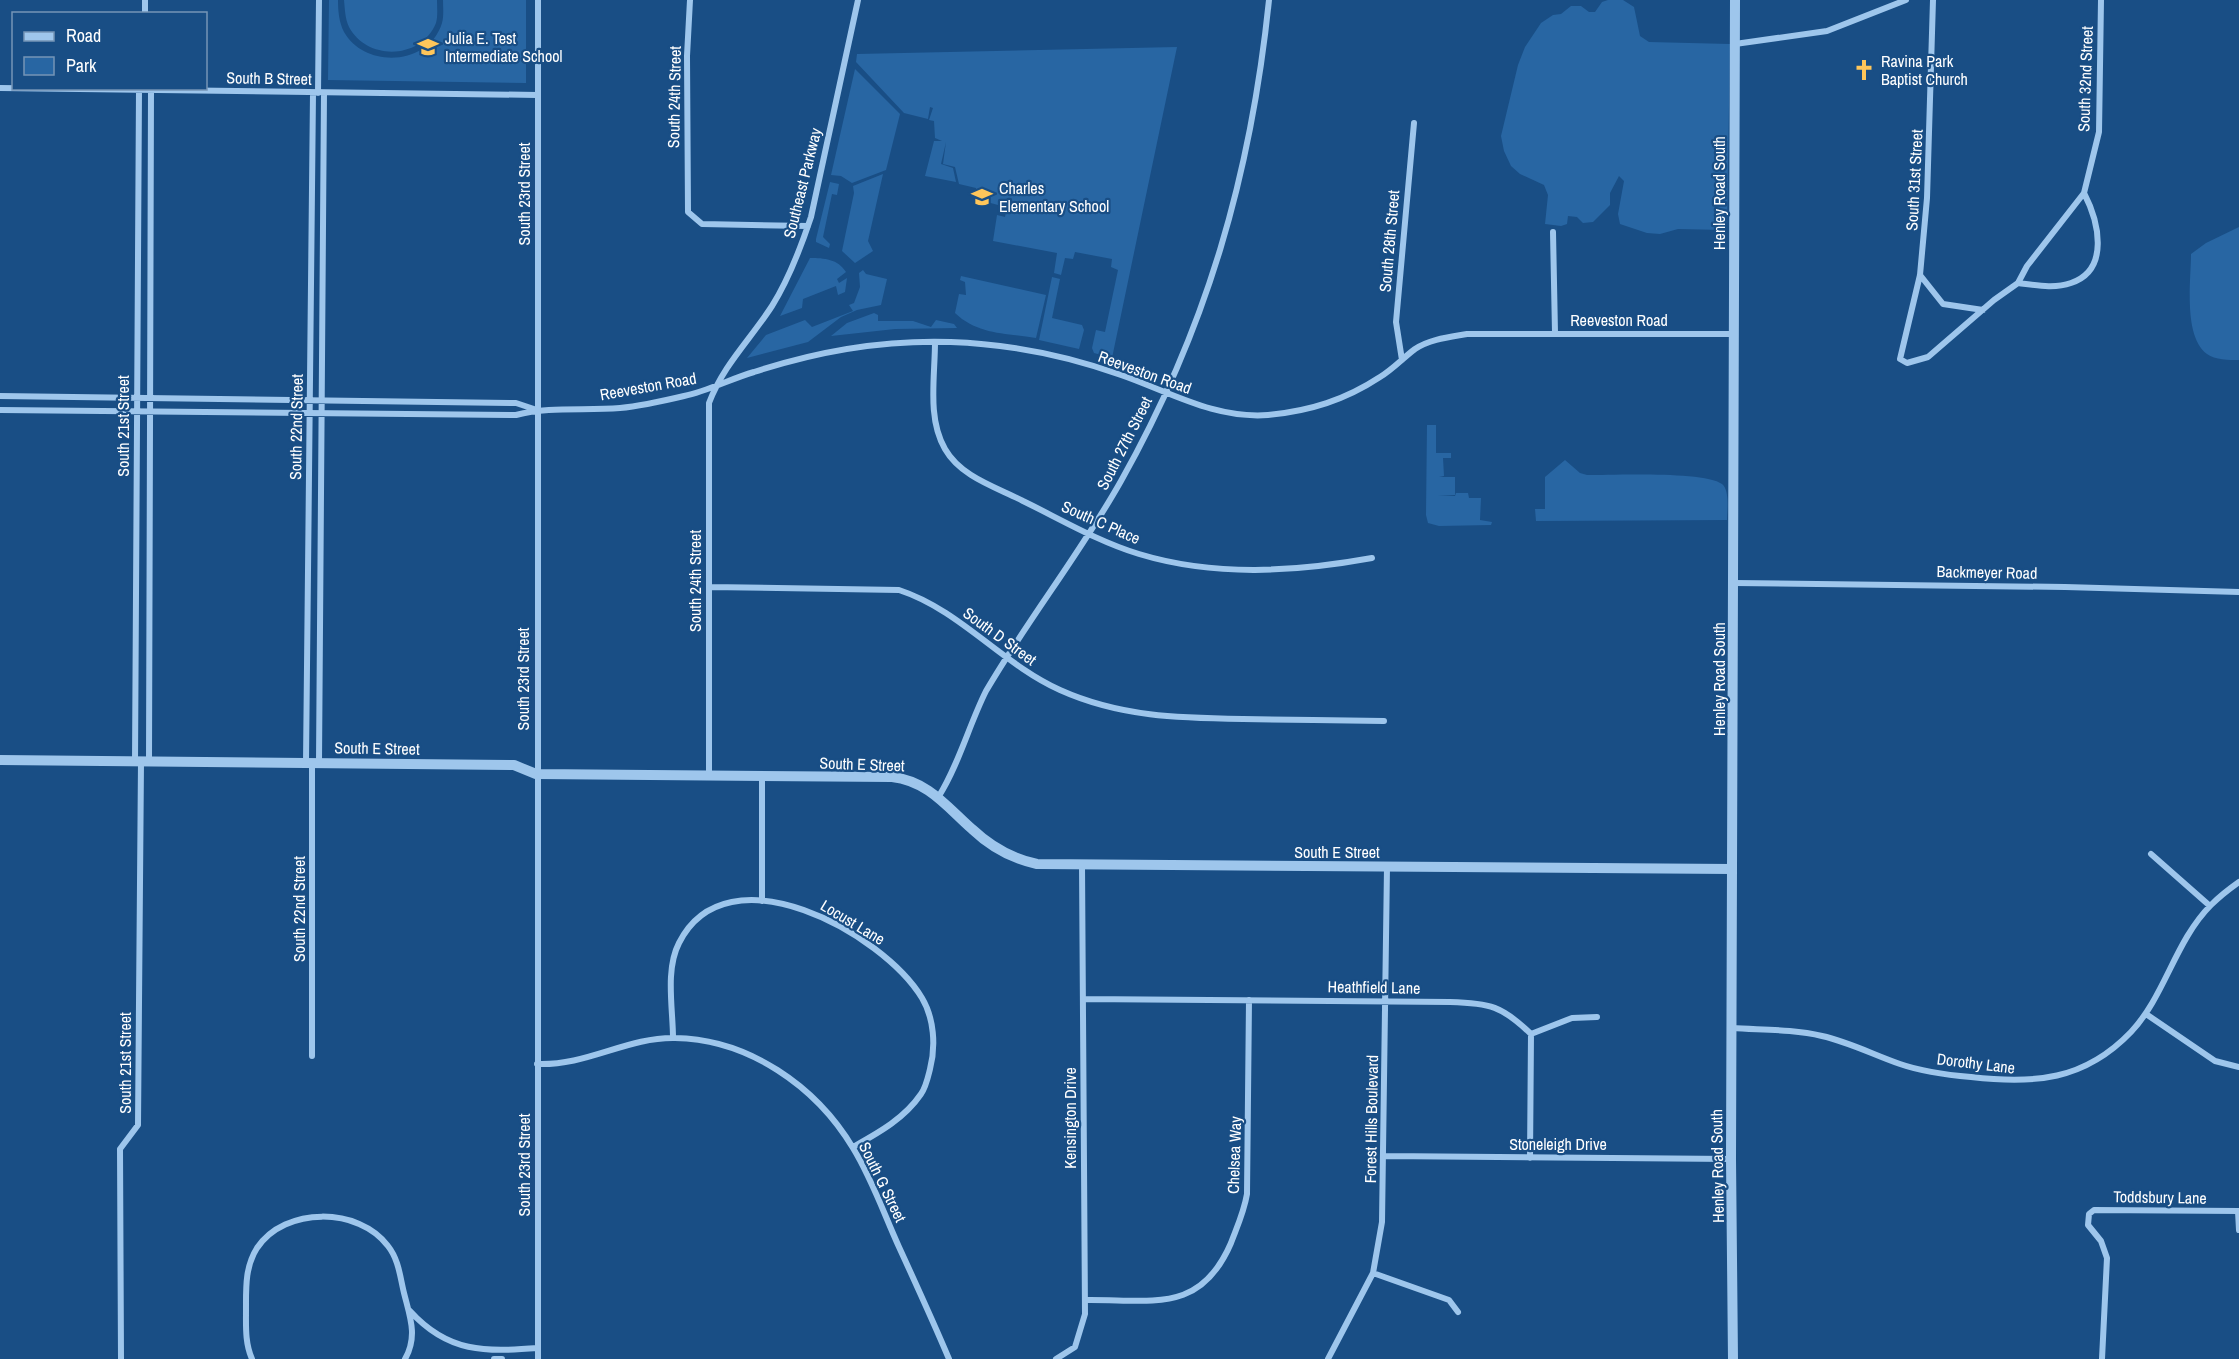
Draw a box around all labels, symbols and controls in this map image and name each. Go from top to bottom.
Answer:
legend [12,12,207,90]
text: Road [66,23,101,48]
street label: South 32nd Street [2072,25,2098,132]
place label: Julia E. Test Intermediate School [445,27,563,67]
school or university icon: Julia E. Test Intermediate School [416,35,440,59]
street label: South 24th Street [662,45,686,148]
place label: Ravina Park Baptist Church [1881,50,1968,90]
text: Park [66,53,97,78]
church icon: Ravina Park Baptist Church [1852,58,1876,82]
street label: South B Street [226,66,312,90]
street label: Southeast Parkway [778,125,826,241]
street label: South 31st Street [1900,128,1928,231]
street label: Henley Road South [1708,136,1730,250]
street label: South 23rd Street [513,142,535,245]
place label: Charles Elementary School [999,177,1109,217]
school or university icon: Charles Elementary School [970,185,994,209]
street label: South 28th Street [1374,189,1404,293]
street label: Reeveston Road [1570,309,1668,331]
street label: Reeveston Road [1095,345,1195,399]
street label: Reeveston Road [598,367,698,405]
street label: South 22nd Street [284,374,308,480]
street label: South 21st Street [112,375,134,477]
street label: South 27th Street [1091,392,1157,493]
street label: South C Place [1058,495,1144,549]
street label: South 24th Street [684,530,706,632]
street label: Backmeyer Road [1937,560,2037,584]
street label: South D Street [959,602,1042,670]
street label: Henley Road South [1708,622,1730,736]
street label: South 23rd Street [512,627,534,730]
street label: South E Street [334,736,420,760]
street label: South E Street [819,752,905,776]
street label: South E Street [1294,841,1380,863]
street label: South 22nd Street [288,856,310,962]
street label: Locust Lane [817,894,889,950]
street label: Heathfield Lane [1327,975,1421,999]
street label: South 21st Street [114,1012,136,1114]
street label: Dorothy Lane [1936,1047,2016,1079]
street label: Forest Hills Boulevard [1359,1055,1383,1183]
street label: Kensington Drive [1059,1067,1081,1169]
street label: Henley Road South [1705,1109,1729,1223]
street label: South 23rd Street [513,1113,535,1216]
street label: Chelsea Way [1222,1115,1246,1194]
street label: Stoneleigh Drive [1509,1133,1607,1155]
street label: South G Street [854,1138,912,1226]
street label: Toddsbury Lane [2113,1185,2207,1209]

